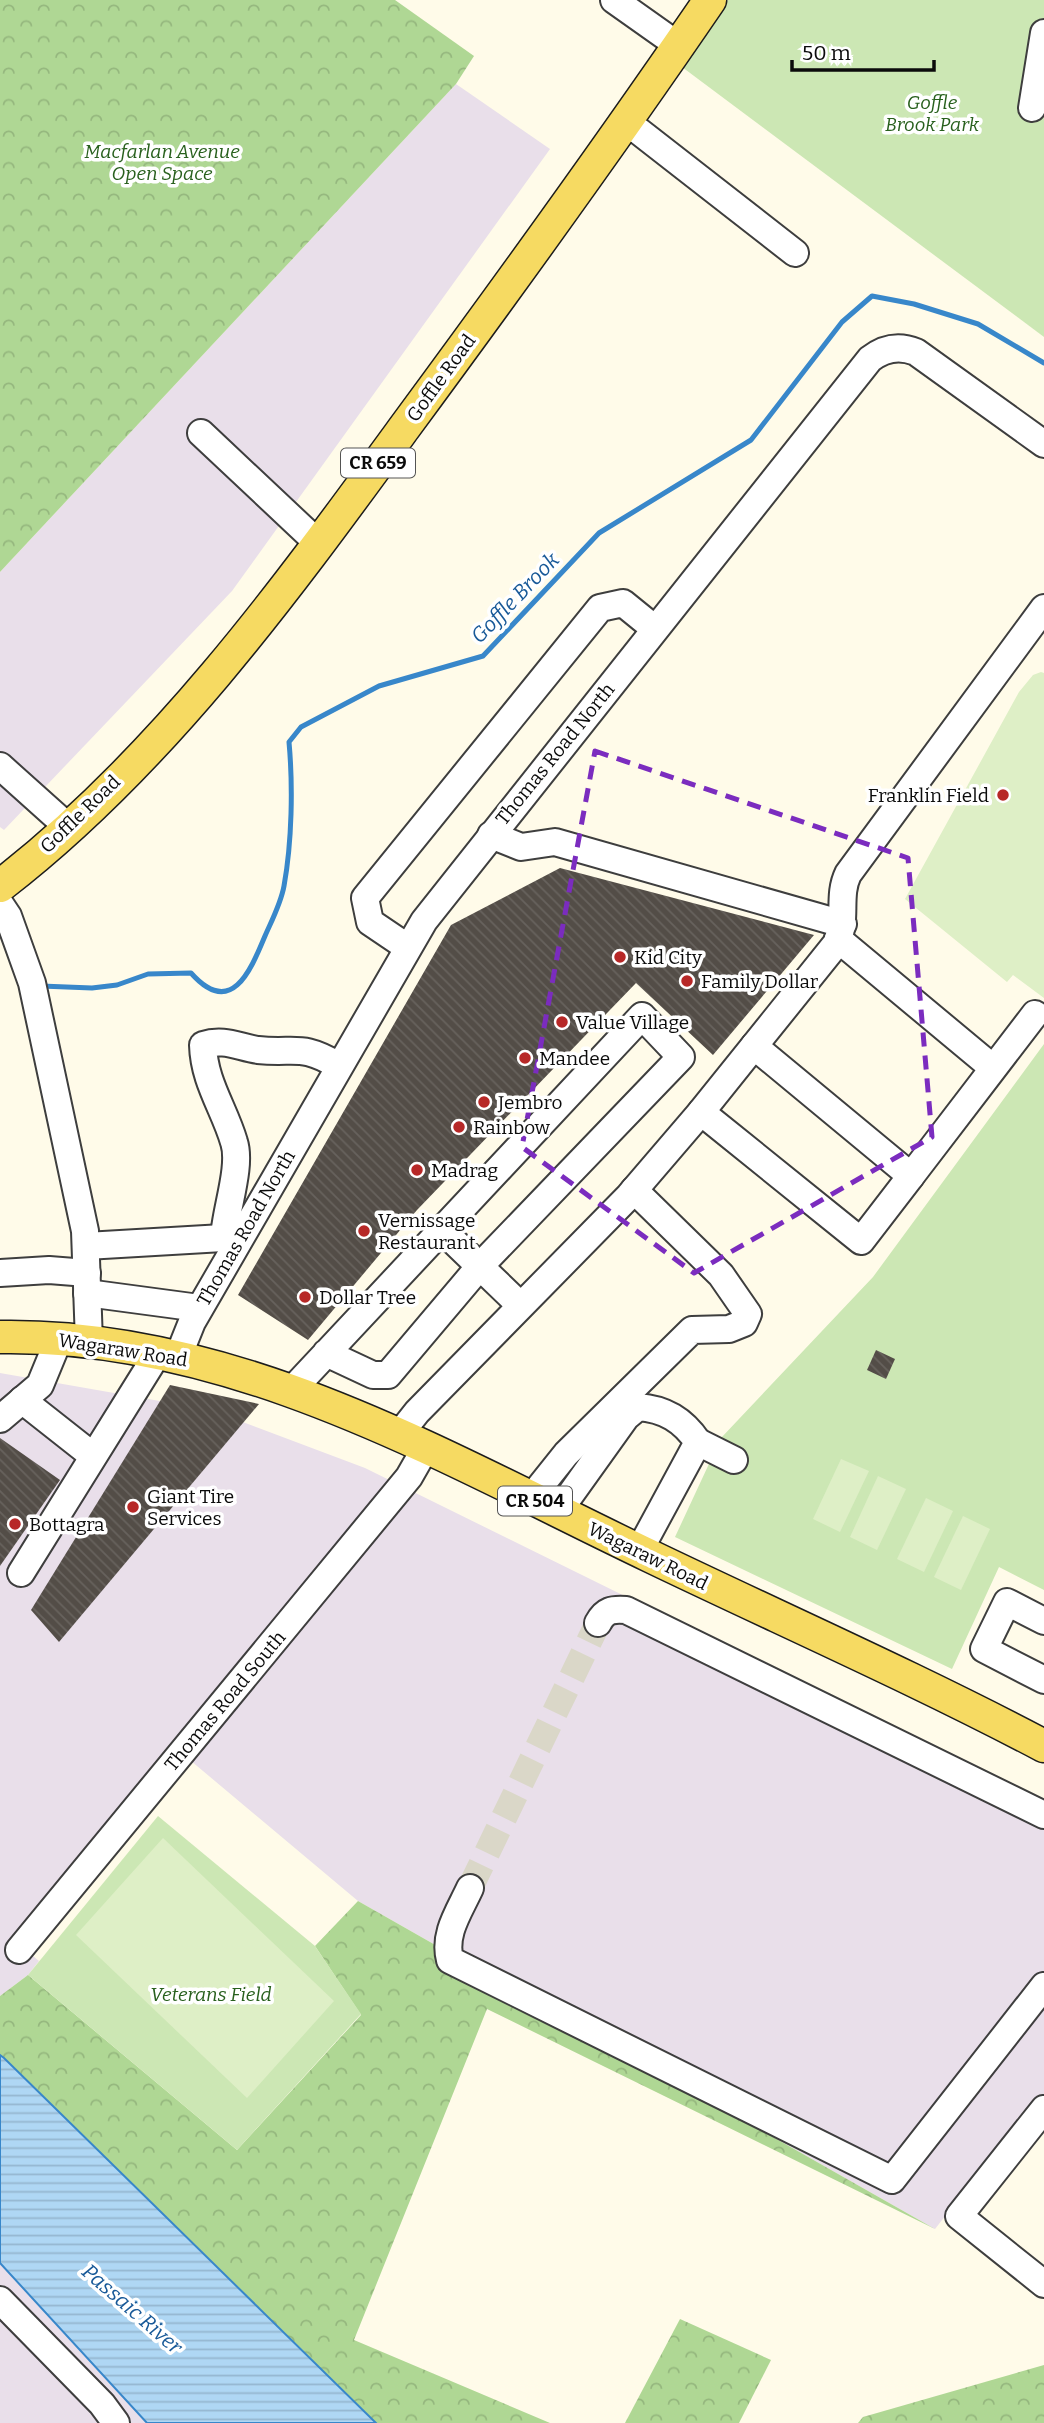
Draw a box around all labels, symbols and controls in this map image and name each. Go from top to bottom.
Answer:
scale bar [792,28,934,72]
text: 50 m [802,40,851,66]
park label: Goffle Brook Park [885,91,980,136]
park label: Macfarlan Avenue Open Space [84,140,240,185]
street label: Goffle Road [402,330,480,426]
road number: CR 659 [341,448,415,477]
water label: Goffle Brook [465,547,565,649]
street label: Thomas Road North [491,678,619,830]
street label: Goffle Road [35,770,125,858]
place label: Franklin Field [868,784,989,807]
marker: Franklin Field [995,787,1011,803]
place label: Kid City [634,946,703,969]
marker: Kid City [612,949,628,965]
place label: Family Dollar [701,970,819,993]
marker: Family Dollar [679,973,695,989]
place label: Value Village [576,1011,689,1034]
marker: Value Village [554,1014,570,1030]
place label: Mandee [539,1047,610,1070]
marker: Mandee [517,1050,533,1066]
place label: Jembro [497,1091,563,1114]
marker: Jembro [476,1094,492,1110]
place label: Rainbow [473,1116,551,1139]
marker: Rainbow [451,1119,467,1135]
street label: Thomas Road North [192,1146,300,1310]
place label: Madrag [431,1159,498,1182]
marker: Madrag [409,1162,425,1178]
place label: Vernissage Restaurant [378,1209,476,1254]
marker: Vernissage Restaurant [356,1223,372,1239]
place label: Dollar Tree [319,1286,416,1309]
marker: Dollar Tree [297,1289,313,1305]
street label: Wagaraw Road [57,1328,189,1372]
place label: Giant Tire Services [147,1485,234,1530]
road number: CR 504 [498,1486,572,1516]
marker: Giant Tire Services [125,1499,141,1515]
place label: Bottagra [29,1513,105,1536]
marker: Bottagra [7,1516,23,1532]
street label: Wagaraw Road [584,1517,712,1595]
street label: Thomas Road South [160,1626,290,1776]
park label: Veterans Field [150,1983,272,2006]
water label: Passaic River [76,2258,189,2361]

